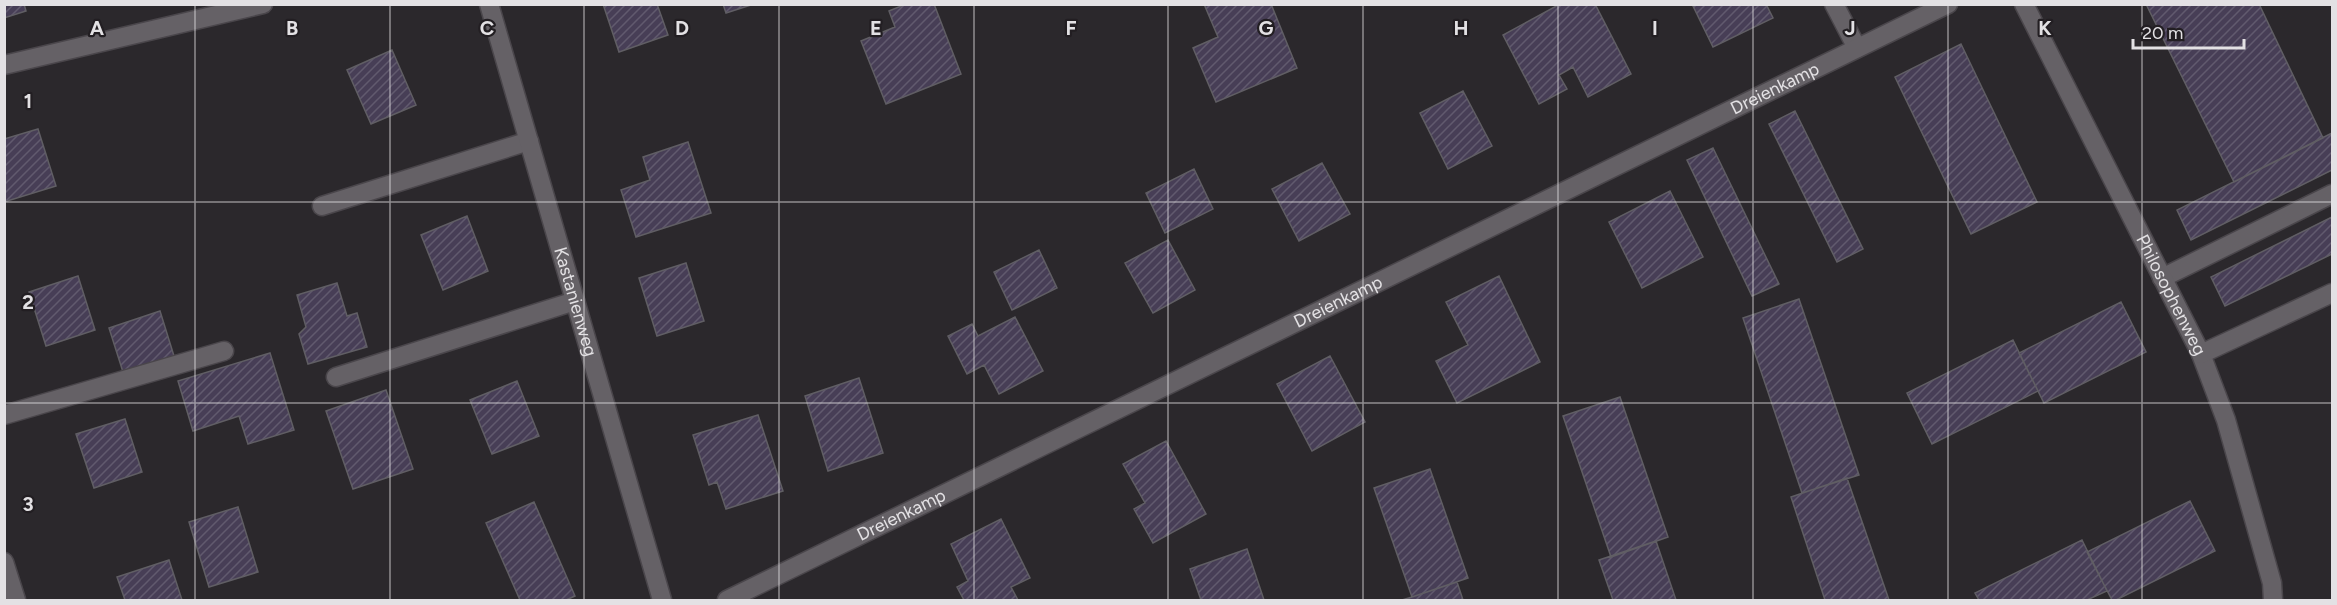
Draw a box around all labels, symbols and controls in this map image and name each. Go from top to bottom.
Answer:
scale bar [2133,12,2244,50]
text: A [90,16,105,40]
text: B [286,16,298,40]
text: C [480,16,494,40]
text: D [675,16,689,40]
text: E [870,16,882,40]
text: F [1065,16,1077,40]
text: G [1259,16,1274,40]
text: H [1454,16,1469,40]
text: I [1652,16,1658,40]
text: J [1844,16,1856,40]
text: K [2038,16,2052,40]
text: 20 m [2142,22,2183,44]
street label: Dreienkamp [1727,58,1823,119]
text: 1 [24,89,32,113]
street label: Philosophenweg [2131,231,2211,359]
street label: Kastanienweg [549,245,602,359]
street label: Dreienkamp [1290,271,1386,333]
text: 2 [22,290,34,314]
street label: Dreienkamp [853,484,949,546]
text: 3 [22,492,34,516]

